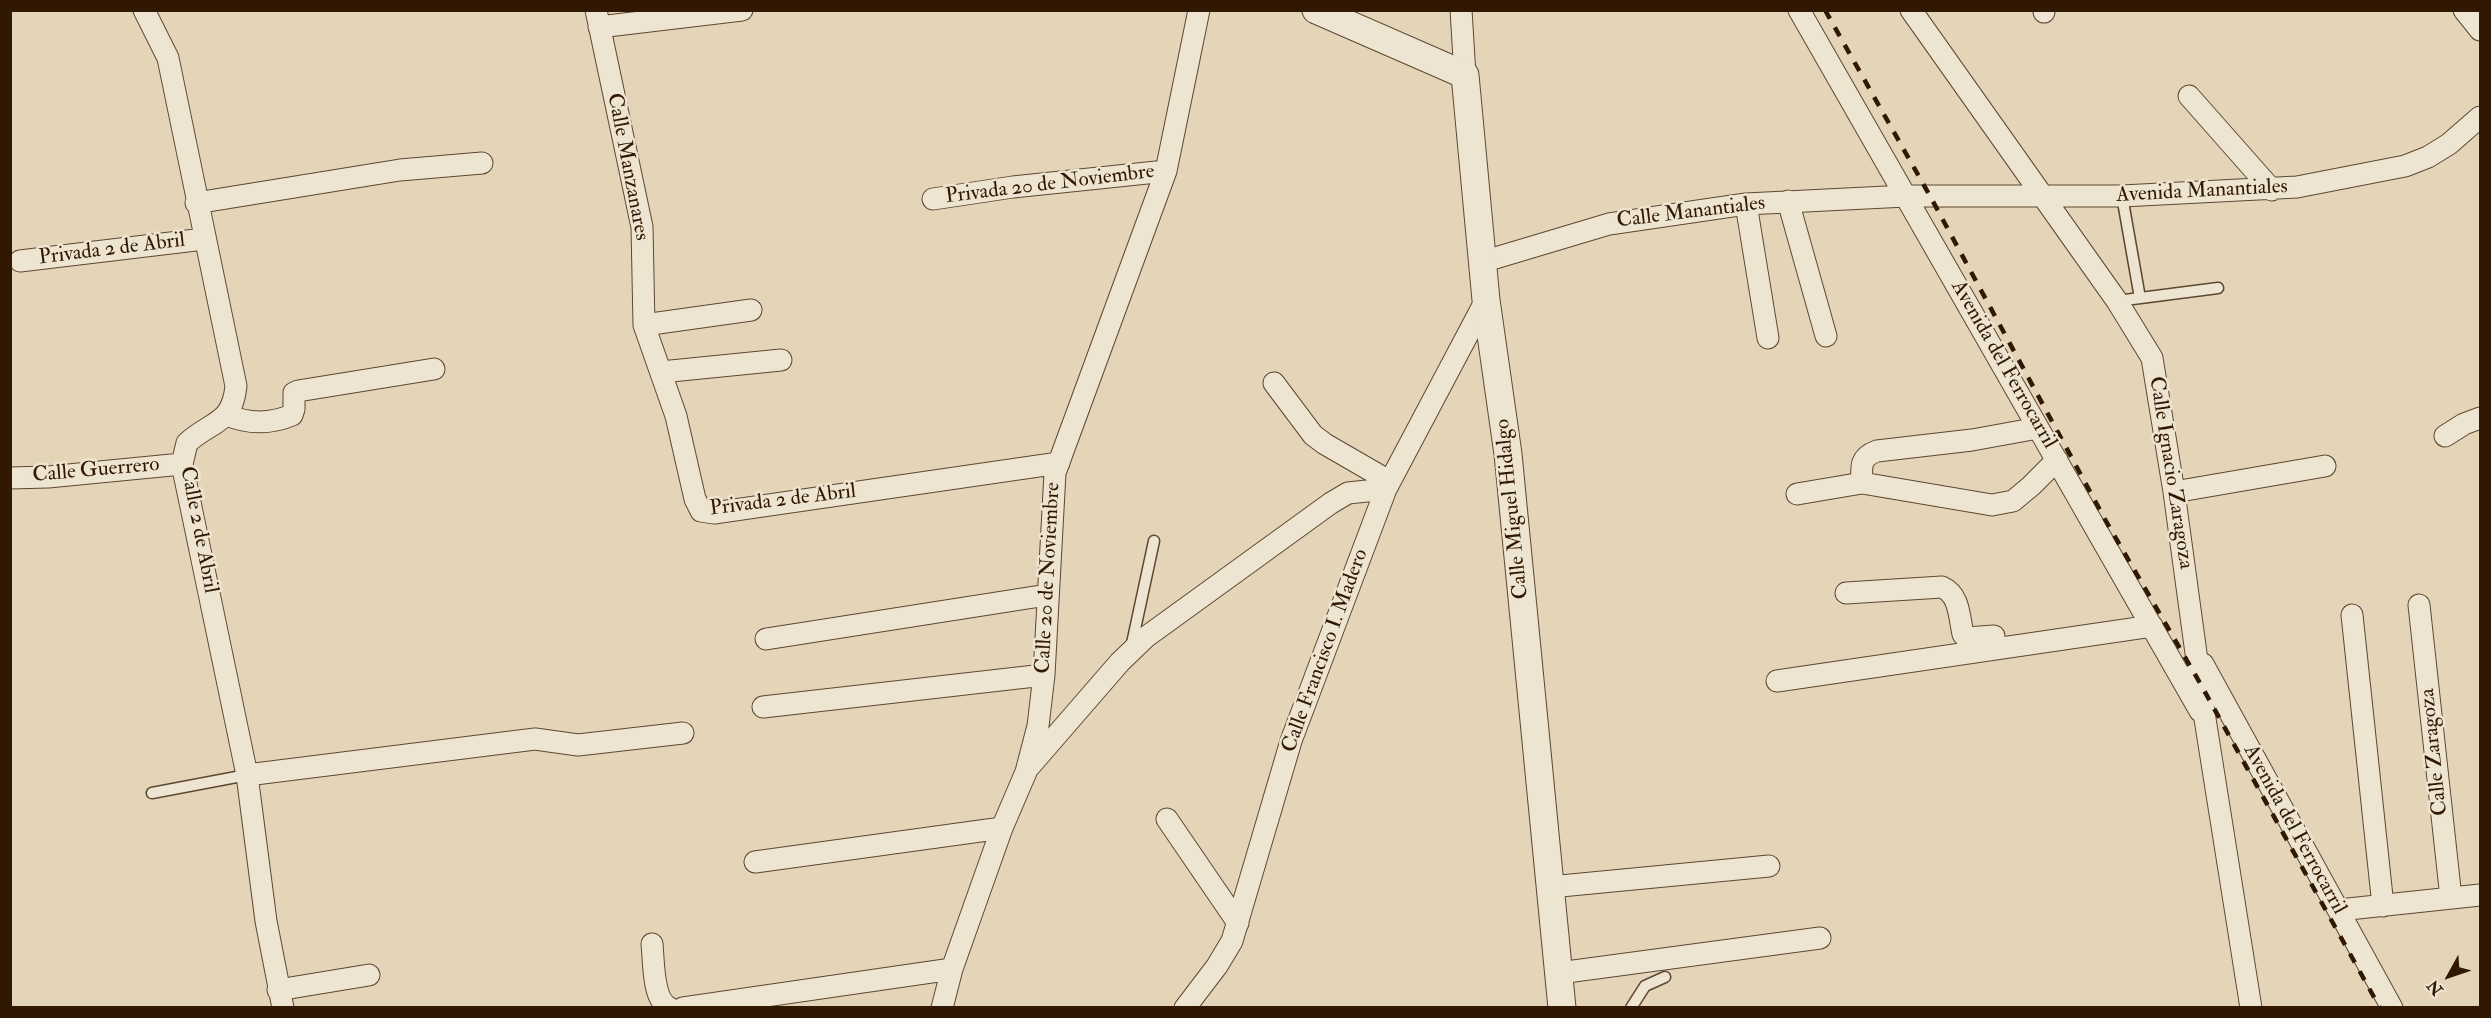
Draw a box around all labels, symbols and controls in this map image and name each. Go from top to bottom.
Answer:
street label: Calle Manzanares [600,91,654,243]
street label: Privada 20 de Noviembre [944,160,1156,210]
street label: Avenida Manantiales [2116,175,2288,209]
street label: Calle Manantiales [1615,191,1767,235]
street label: Privada 2 de Abril [37,229,187,271]
street label: Avenida del Ferrocarril [1945,276,2061,454]
street label: Calle Ignacio Zaragoza [2142,375,2198,571]
street label: Calle Miguel Hidalgo [1491,418,1535,600]
street label: Calle Guerrero [31,453,161,489]
street label: Calle 2 de Abril [173,464,223,596]
street label: Privada 2 de Abril [708,480,858,522]
street label: Calle 20 de Noviembre [1031,482,1067,674]
street label: Calle Francisco I. Madero [1277,546,1375,756]
street label: Calle Zaragoza [2416,687,2454,817]
street label: Avenida del Ferrocarril [2237,741,2351,919]
north arrow [2419,946,2479,1006]
text: N [2423,976,2447,999]

